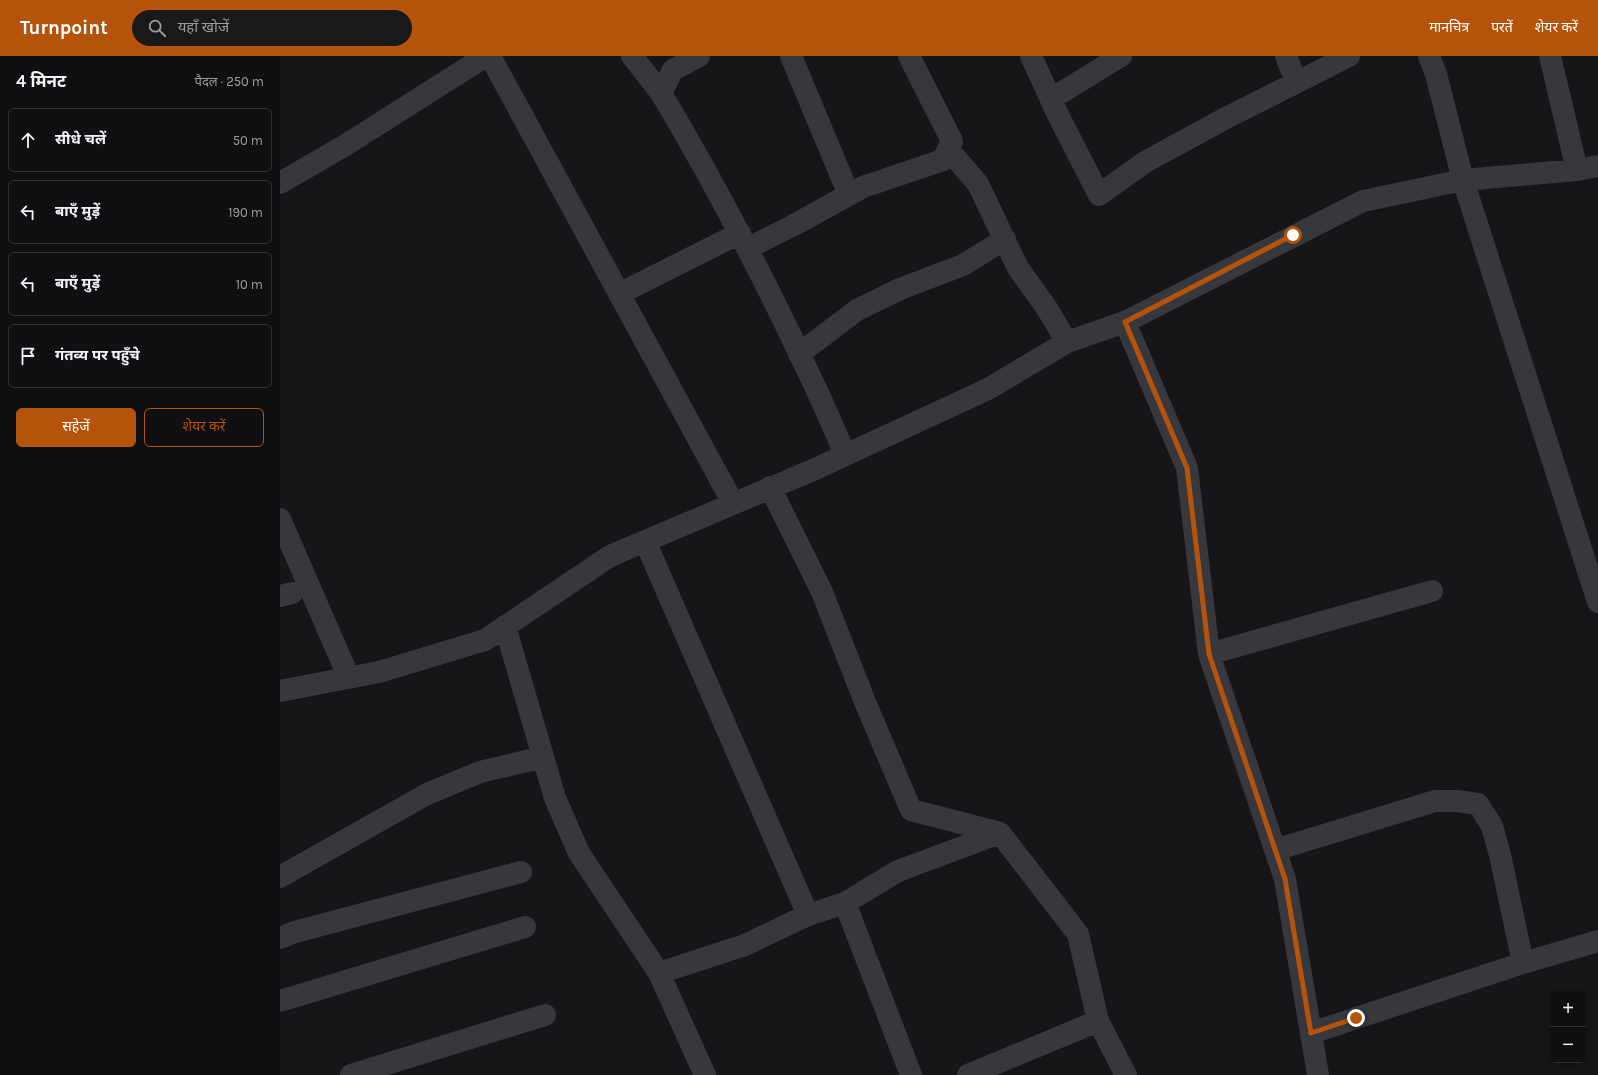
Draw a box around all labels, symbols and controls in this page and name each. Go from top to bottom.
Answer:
search box [132,10,412,46]
text: Turnpoint [20,17,108,39]
icon: search [146,17,168,39]
text: यहाँ खोजें [178,18,229,36]
text: मानचित्र [1429,19,1469,36]
text: परतें [1491,19,1513,36]
text: शेयर करें [1535,19,1578,36]
text: 4 मिनट [16,71,66,91]
text: पैदल · 250 m [195,74,264,89]
icon: ahead [17,129,39,151]
text: सीधे चलें [55,130,106,148]
text: 50 m [233,133,263,148]
icon: left [17,201,39,223]
text: बाएँ मुड़ें [55,202,100,220]
text: 190 m [228,205,263,220]
route start [1284,226,1302,244]
icon: left [17,273,39,295]
text: बाएँ मुड़ें [55,274,100,292]
text: 10 m [236,277,263,292]
icon: arrive [17,345,39,367]
text: गंतव्य पर पहुँचे [55,346,140,364]
button: सहेजें [16,408,136,447]
button: शेयर करें [144,408,264,447]
map controls [1550,991,1586,1063]
button: + [1550,991,1586,1027]
route end [1347,1009,1365,1027]
button: − [1550,1027,1586,1063]

